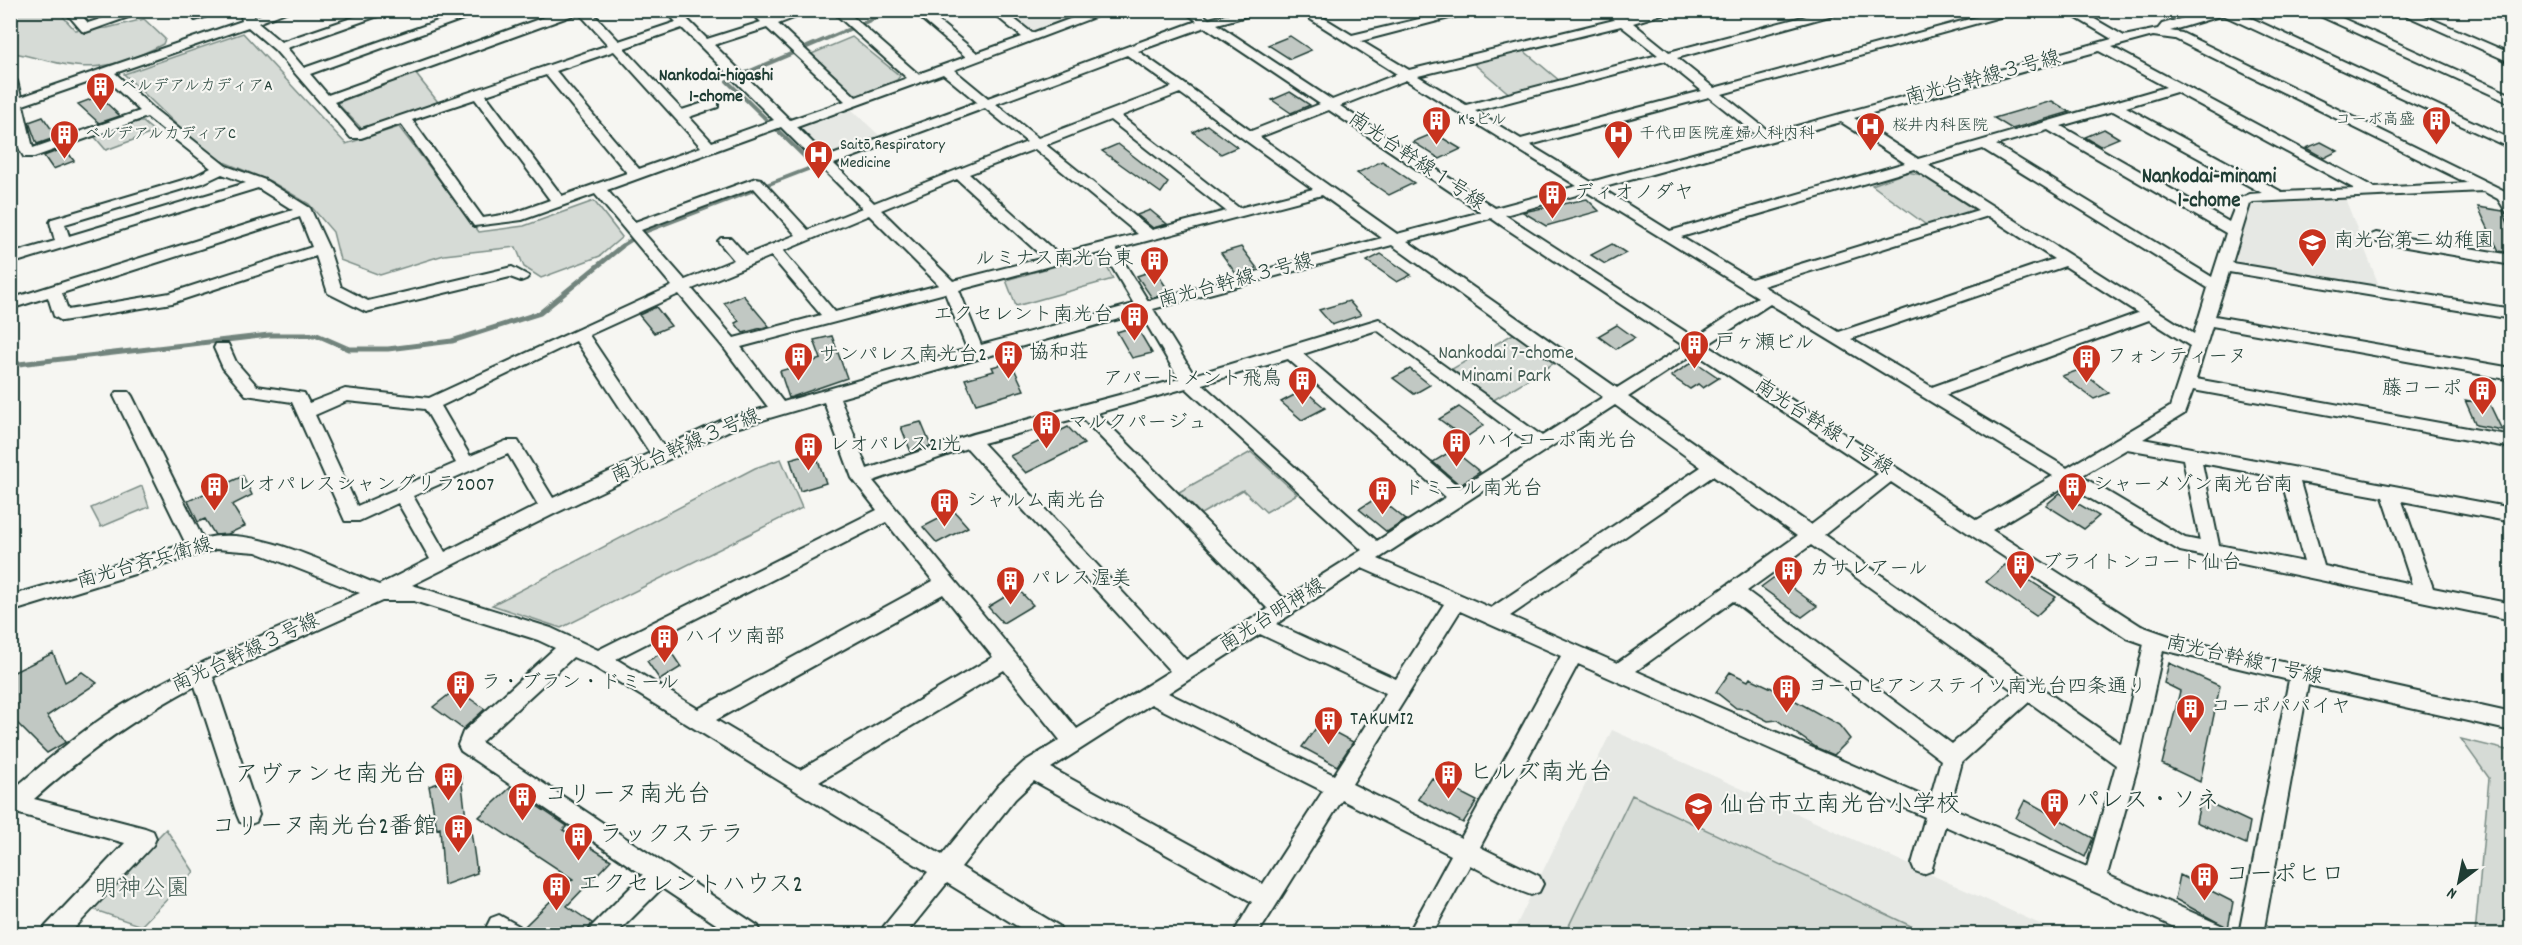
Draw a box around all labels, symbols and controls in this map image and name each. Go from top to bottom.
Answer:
street label: 南光台幹線３号線 [1902,45,2064,113]
district label: Nankodai-higashi 1-chome [659,64,774,110]
building icon: ベルデアルカディアA [84,70,116,112]
place label: ベルデアルカディアA [121,75,273,98]
building icon: K'sビル [1421,104,1453,146]
building icon: コーポ高盛 [2420,104,2452,146]
street label: 南光台幹線１号線 [1342,106,1490,218]
place label: K'sビル [1458,109,1507,132]
place label: コーポ高盛 [2335,109,2415,132]
hospital icon: 桜井内科医院 [1855,110,1887,152]
place label: 桜井内科医院 [1892,115,1988,138]
building icon: ベルデアルカディアC [48,118,80,160]
hospital icon: 千代田医院産婦人科内科 [1602,118,1634,160]
place label: ベルデアルカディアC [85,123,236,146]
place label: 千代田医院産婦人科内科 [1639,123,1815,146]
place label: Saitō Respiratory Medicine [840,134,945,175]
hospital icon: Saitō Respiratory Medicine [803,138,835,180]
district label: Nankodai-minami 1-chome [2142,163,2276,217]
building icon: ディオノダヤ [1537,178,1569,220]
place label: ディオノダヤ [1574,180,1694,208]
school or university icon: 南光台第二幼稚園 [2297,226,2329,268]
place label: 南光台第二幼稚園 [2334,228,2494,256]
building icon: ルミナス南光台東 [1139,244,1171,286]
place label: ルミナス南光台東 [975,246,1134,274]
street label: 南光台幹線３号線 [1155,248,1317,316]
building icon: エクセレント南光台 [1118,300,1150,342]
place label: エクセレント南光台 [933,302,1113,330]
building icon: 戸ヶ瀬ビル [1678,328,1710,370]
place label: 戸ヶ瀬ビル [1715,330,1815,358]
building icon: 協和荘 [992,338,1024,380]
building icon: サンパレス南光台2 [782,340,814,382]
place label: 協和荘 [1029,340,1089,368]
park label: Nankodai 7-chome Minami Park [1438,340,1574,391]
place label: サンパレス南光台2 [819,342,987,370]
building icon: フォンティーヌ [2070,342,2102,384]
place label: フォンティーヌ [2107,344,2247,372]
building icon: アパートメント飛鳥 [1287,364,1319,406]
place label: アパートメント飛鳥 [1103,366,1282,394]
street label: 南光台幹線１号線 [1748,373,1898,483]
building icon: 藤コーポ [2467,374,2499,416]
place label: 藤コーポ [2382,376,2462,404]
street label: 南光台幹線３号線 [607,403,765,491]
building icon: マルクパージュ [1031,408,1063,450]
place label: マルクパージュ [1068,410,1208,438]
building icon: ハイコーポ南光台 [1440,426,1472,468]
place label: ハイコーポ南光台 [1477,428,1637,456]
building icon: レオパレス21光 [792,430,824,472]
place label: レオパレス21光 [829,432,962,460]
building icon: レオパレスシャングリラ2007 [199,470,231,512]
building icon: シャーメゾン南光台南 [2056,470,2088,512]
place label: レオパレスシャングリラ2007 [236,472,494,500]
place label: シャーメゾン南光台南 [2093,472,2293,500]
building icon: ドミール南光台 [1367,474,1399,516]
place label: ドミール南光台 [1404,476,1542,504]
building icon: シャルム南光台 [929,486,961,528]
place label: シャルム南光台 [966,488,1106,516]
street label: 南光台斉兵衛線 [74,531,216,597]
building icon: ブライトンコート仙台 [2005,548,2037,590]
place label: ブライトンコート仙台 [2042,550,2241,578]
building icon: カサレアール [1773,554,1805,596]
place label: カサレアール [1810,556,1928,584]
building icon: パレス渥美 [994,564,1026,606]
place label: パレス渥美 [1031,566,1131,594]
street label: 南光台明神線 [1215,572,1331,660]
street label: 南光台幹線３号線 [168,608,324,700]
building icon: ハイツ南部 [648,622,680,664]
place label: ハイツ南部 [685,624,785,652]
street label: 南光台幹線１号線 [2163,629,2325,693]
building icon: ラ・ブラン・ドミール [444,668,476,710]
place label: ラ・ブラン・ドミール [481,670,679,698]
building icon: ヨーロピアンステイツ南光台四条通り [1771,672,1803,714]
place label: ヨーロピアンステイツ南光台四条通り [1808,674,2147,702]
building icon: コーポパパイヤ [2174,692,2206,734]
place label: コーポパパイヤ [2211,694,2351,722]
building icon: TAKUMI2 [1313,704,1345,746]
place label: TAKUMI2 [1350,706,1414,734]
place label: ヒルズ南光台 [1469,757,1613,791]
building icon: ヒルズ南光台 [1432,758,1464,800]
place label: アヴァンセ南光台 [235,759,427,793]
building icon: アヴァンセ南光台 [432,760,464,802]
place label: コリーヌ南光台 [544,779,711,813]
building icon: コリーヌ南光台 [507,780,539,822]
place label: パレス・ソネ [2076,785,2220,819]
building icon: パレス・ソネ [2039,786,2071,828]
place label: 仙台市立南光台小学校 [1720,789,1960,823]
school or university icon: 仙台市立南光台小学校 [1683,790,1715,832]
place label: コリーヌ南光台2番館 [211,811,437,845]
building icon: コリーヌ南光台2番館 [442,812,474,854]
place label: ラックステラ [599,819,744,853]
building icon: ラックステラ [562,820,594,862]
north arrow [2429,852,2489,912]
place label: コーポヒロ [2225,859,2345,893]
building icon: コーポヒロ [2188,860,2220,902]
place label: エクセレントハウス2 [578,869,803,903]
building icon: エクセレントハウス2 [541,870,573,912]
park label: 明神公園 [94,873,190,907]
text: N [2443,881,2462,904]

